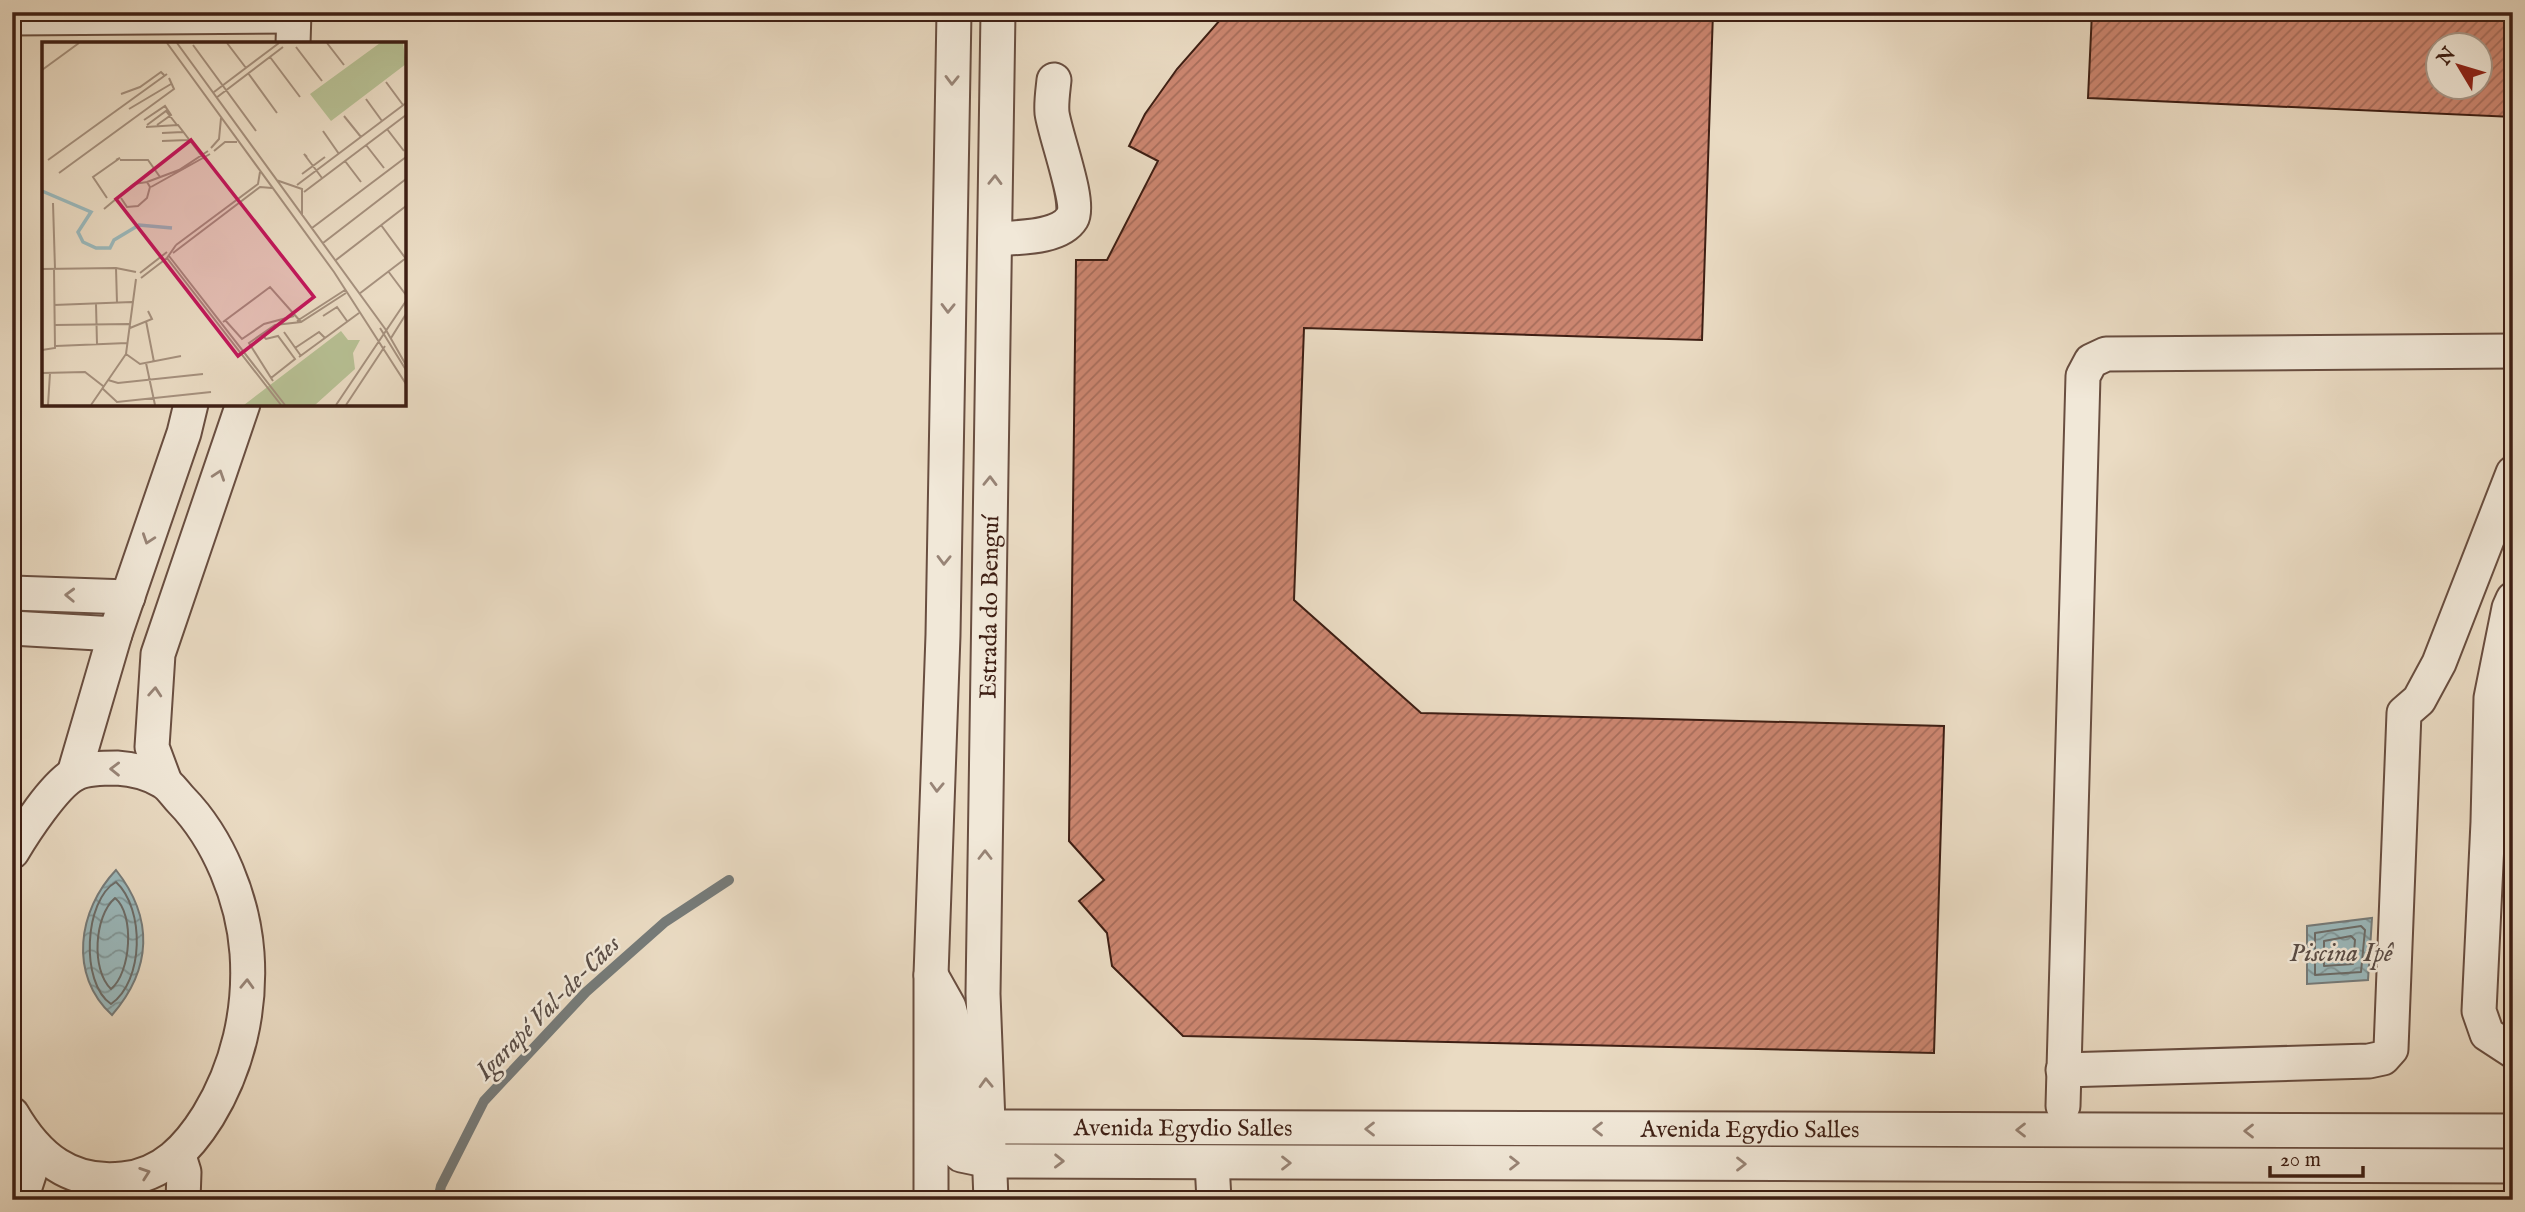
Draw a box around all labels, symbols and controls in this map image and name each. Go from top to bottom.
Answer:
north arrow [2424,32,2494,102]
inset map [42,42,406,406]
text: N [2432,42,2462,71]
one-way arrow [945,75,960,86]
one-way arrow [988,174,1003,185]
one-way arrow [941,303,956,314]
one-way arrow [211,469,225,481]
one-way arrow [982,475,998,486]
street label: Estrada do Benguí [974,514,1007,699]
one-way arrow [142,532,156,545]
one-way arrow [936,555,952,566]
one-way arrow [64,587,75,602]
one-way arrow [148,686,163,697]
one-way arrow [109,761,120,777]
one-way arrow [930,782,945,793]
one-way arrow [977,850,993,860]
water label: Igarapé Val-de-Cães [468,928,629,1089]
water label: Piscina Ipê [2289,937,2394,970]
one-way arrow [239,978,255,988]
one-way arrow [978,1077,993,1088]
street label: Avenida Egydio Salles [1072,1113,1293,1145]
street label: Avenida Egydio Salles [1639,1115,1860,1146]
one-way arrow [1364,1121,1375,1137]
one-way arrow [1592,1121,1602,1137]
one-way arrow [2015,1122,2026,1138]
one-way arrow [2243,1123,2253,1139]
scale bar [2270,1135,2362,1179]
text: 20 m [2280,1147,2321,1174]
one-way arrow [1054,1153,1064,1169]
one-way arrow [1281,1155,1292,1171]
one-way arrow [1508,1156,1519,1171]
one-way arrow [1736,1156,1747,1172]
one-way arrow [139,1167,151,1181]

